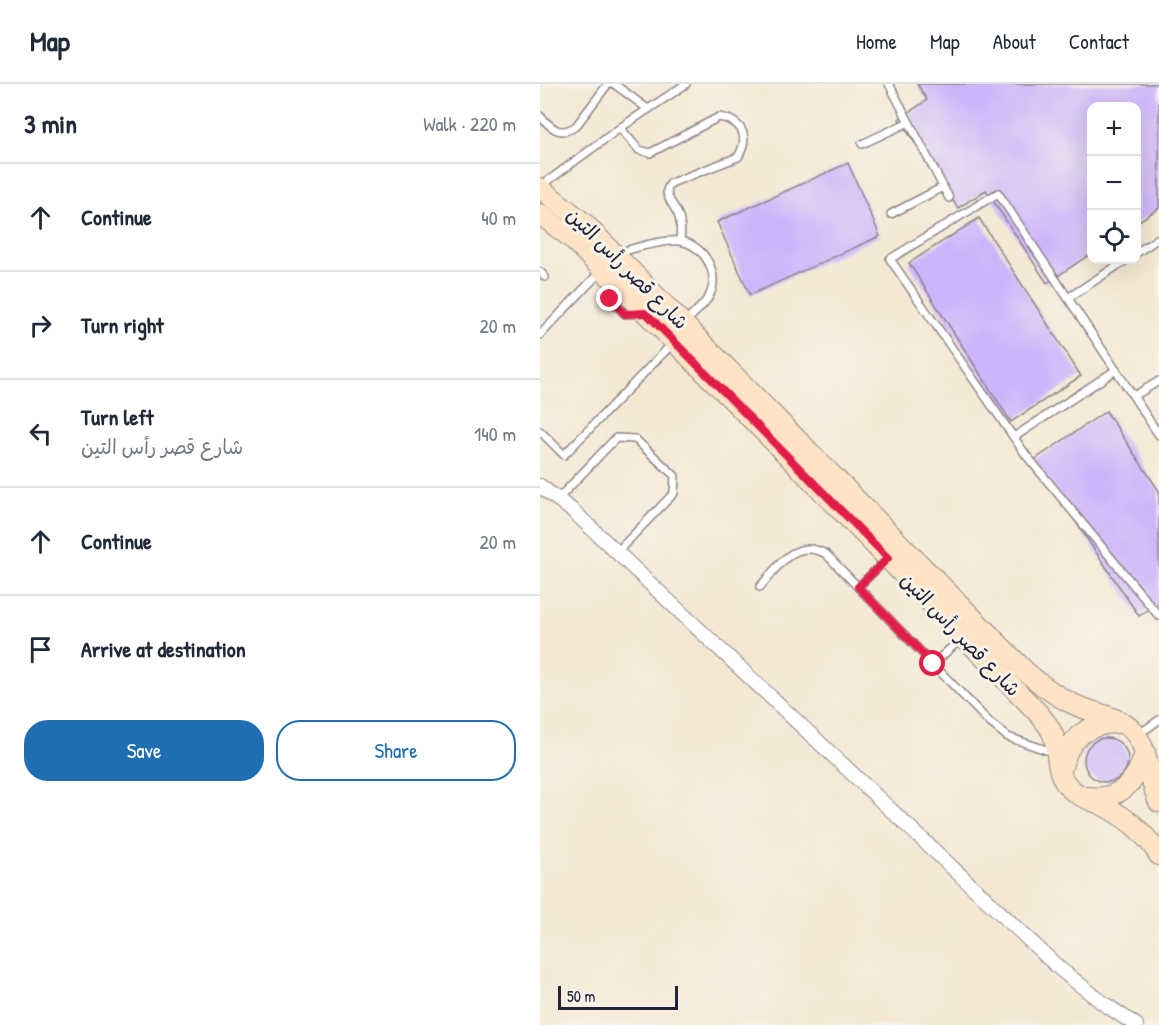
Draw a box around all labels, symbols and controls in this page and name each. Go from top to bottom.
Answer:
text: Map [30,22,70,60]
text: Home [856,27,897,56]
text: Map [930,27,960,56]
text: About [993,27,1036,56]
text: Contact [1069,27,1129,56]
map controls [1087,102,1141,264]
button: + [1087,102,1141,156]
text: 3 min [24,106,77,141]
text: Walk · 220 m [423,110,516,137]
button: − [1087,156,1141,210]
icon: ahead [24,201,57,234]
street label: شارع قصر رأس التين [560,201,695,336]
text: Continue [81,202,152,232]
text: 40 m [481,204,516,231]
button: locate [1087,210,1141,264]
route end [596,285,622,311]
icon: right [24,309,57,342]
text: Turn right [81,310,164,340]
text: 20 m [479,312,516,339]
text: Turn left [81,402,154,432]
icon: left [24,417,57,450]
text: 140 m [474,420,516,447]
text: شارع قصر رأس التين [81,433,243,460]
icon: ahead [24,525,57,558]
text: Continue [81,526,152,556]
text: 20 m [479,528,516,555]
street label: شارع قصر رأس التين [894,566,1027,702]
icon: arrive [24,633,57,666]
text: Arrive at destination [81,634,246,664]
route start [919,650,945,676]
button: Save [24,720,264,781]
button: Share [276,720,516,781]
scale bar [558,983,678,1010]
text: 50 m [567,985,596,1007]

